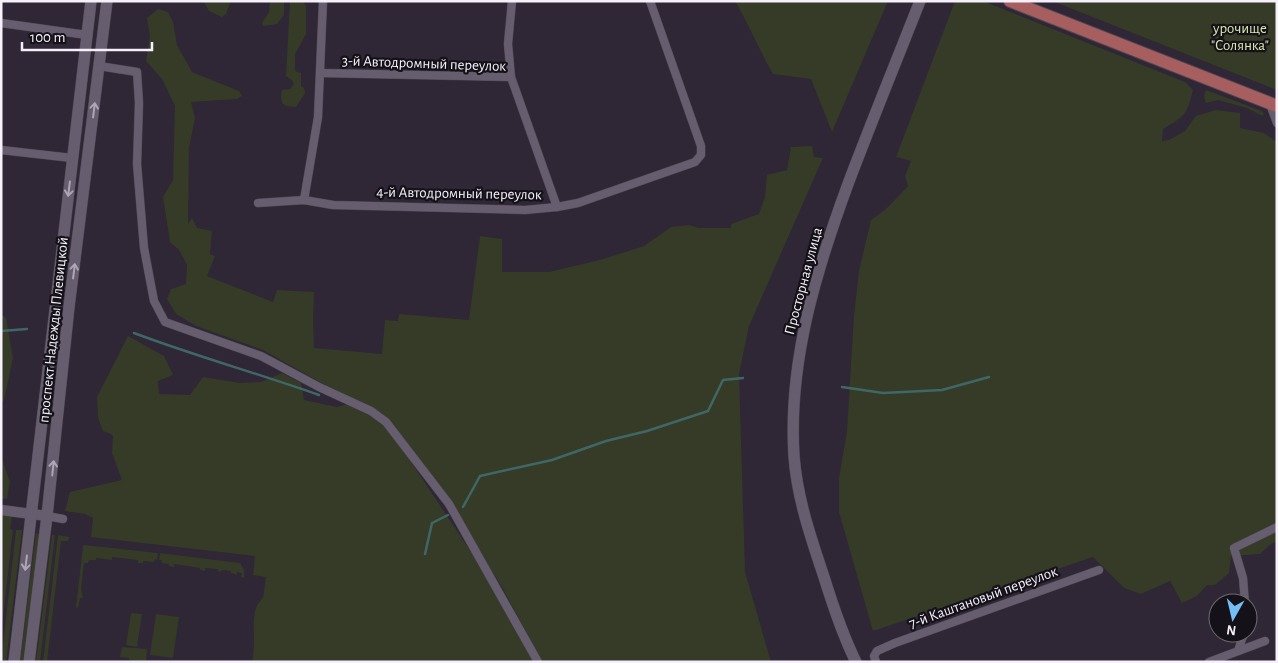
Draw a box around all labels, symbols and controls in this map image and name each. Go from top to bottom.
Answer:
scale bar [22,20,152,52]
park label: урочище "Солянка" [1211,21,1269,53]
text: 100 m [30,30,65,45]
street label: 3-й Автодромный переулок [342,53,506,74]
one-way arrow [89,102,99,118]
one-way arrow [64,180,74,196]
street label: 4-й Автодромный переулок [376,185,542,202]
street label: Просторная улица [782,226,825,337]
street label: проспект Надежды Плевицкой [36,236,71,424]
one-way arrow [69,264,79,280]
one-way arrow [48,460,57,476]
one-way arrow [21,554,31,570]
street label: 7-й Каштановый переулок [907,564,1060,631]
north arrow [1208,593,1258,643]
text: N [1226,622,1237,637]

